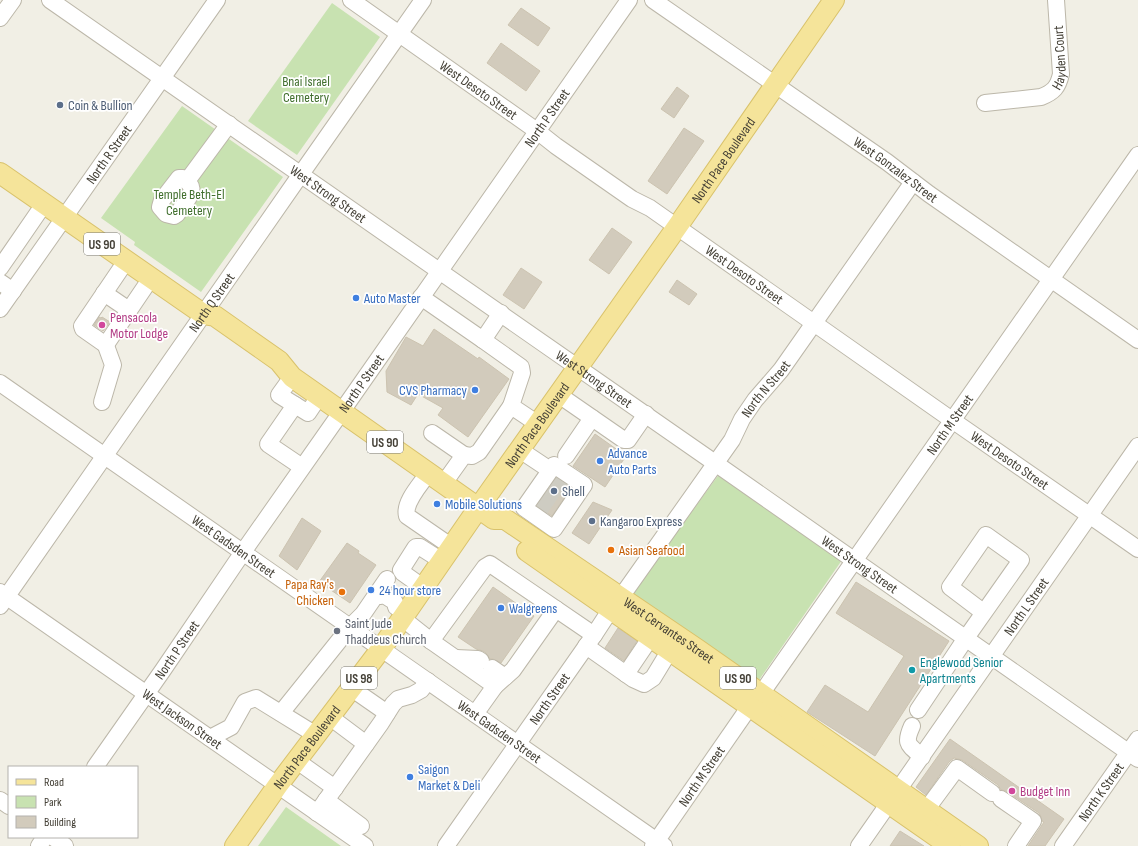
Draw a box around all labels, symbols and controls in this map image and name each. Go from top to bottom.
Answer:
street label: Hayden Court [1048,25,1070,93]
street label: West Desoto Street [436,57,520,123]
park label: Bnai Israel Cemetery [282,73,330,106]
street label: North P Street [521,86,573,151]
place label: Coin & Bullion [68,97,133,114]
marker: Coin & Bullion [55,100,65,110]
street label: North Pace Boulevard [688,114,759,207]
street label: North R Street [83,122,136,187]
street label: West Gonzalez Street [850,133,941,206]
street label: West Strong Street [286,162,369,227]
park label: Temple Beth-El Cemetery [153,186,225,219]
road number: US 90 [84,233,120,255]
street label: West Desoto Street [702,242,786,308]
street label: North Q Street [185,270,238,336]
place label: Auto Master [363,290,421,307]
marker: Auto Master [351,293,361,303]
place label: Pensacola Motor Lodge [110,309,168,342]
marker: Pensacola Motor Lodge [97,320,107,330]
street label: West Strong Street [552,347,635,412]
street label: North P Street [335,351,388,416]
street label: North N Street [738,357,794,421]
street label: North Pace Boulevard [501,379,573,471]
place label: CVS Pharmacy [399,382,468,399]
marker: CVS Pharmacy [470,385,480,395]
street label: North M Street [923,391,977,458]
street label: West Desoto Street [967,428,1052,494]
road number: US 90 [367,431,403,453]
place label: Advance Auto Parts [607,445,657,478]
marker: Advance Auto Parts [595,456,605,466]
place label: Shell [562,483,585,500]
marker: Shell [549,486,559,496]
place label: Mobile Solutions [445,496,522,513]
marker: Mobile Solutions [432,499,442,509]
street label: West Gadsden Street [188,511,279,582]
place label: Kangaroo Express [600,513,682,530]
marker: Kangaroo Express [587,516,597,526]
street label: West Strong Street [818,532,901,597]
place label: Asian Seafood [618,542,685,559]
marker: Asian Seafood [606,545,616,555]
street label: North L Street [1000,575,1053,639]
place label: Papa Ray's Chicken [285,576,334,609]
place label: 24 hour store [379,582,441,599]
marker: 24 hour store [366,585,376,595]
marker: Papa Ray's Chicken [337,587,347,597]
street label: West Cervantes Street [620,594,717,667]
place label: Walgreens [509,600,557,617]
marker: Walgreens [496,603,506,613]
place label: Saint Jude Thaddeus Church [345,615,426,648]
street label: North P Street [151,617,203,683]
marker: Saint Jude Thaddeus Church [332,626,342,636]
place label: Englewood Senior Apartments [919,654,1003,687]
marker: Englewood Senior Apartments [907,665,917,675]
road number: US 98 [341,667,377,689]
road number: US 90 [720,667,756,689]
street label: North Street [526,670,574,728]
street label: West Jackson Street [139,685,225,753]
street label: West Gadsden Street [454,697,545,767]
street label: North Pace Boulevard [270,702,344,793]
street label: North M Street [675,743,729,810]
street label: North K Street [1075,760,1128,825]
place label: Saigon Market & Deli [418,761,480,794]
legend [8,766,138,838]
marker: Saigon Market & Deli [405,772,415,782]
text: Road [44,775,64,790]
place label: Budget Inn [1020,783,1070,800]
marker: Budget Inn [1007,786,1017,796]
text: Park [44,795,62,810]
text: Building [44,815,76,830]

